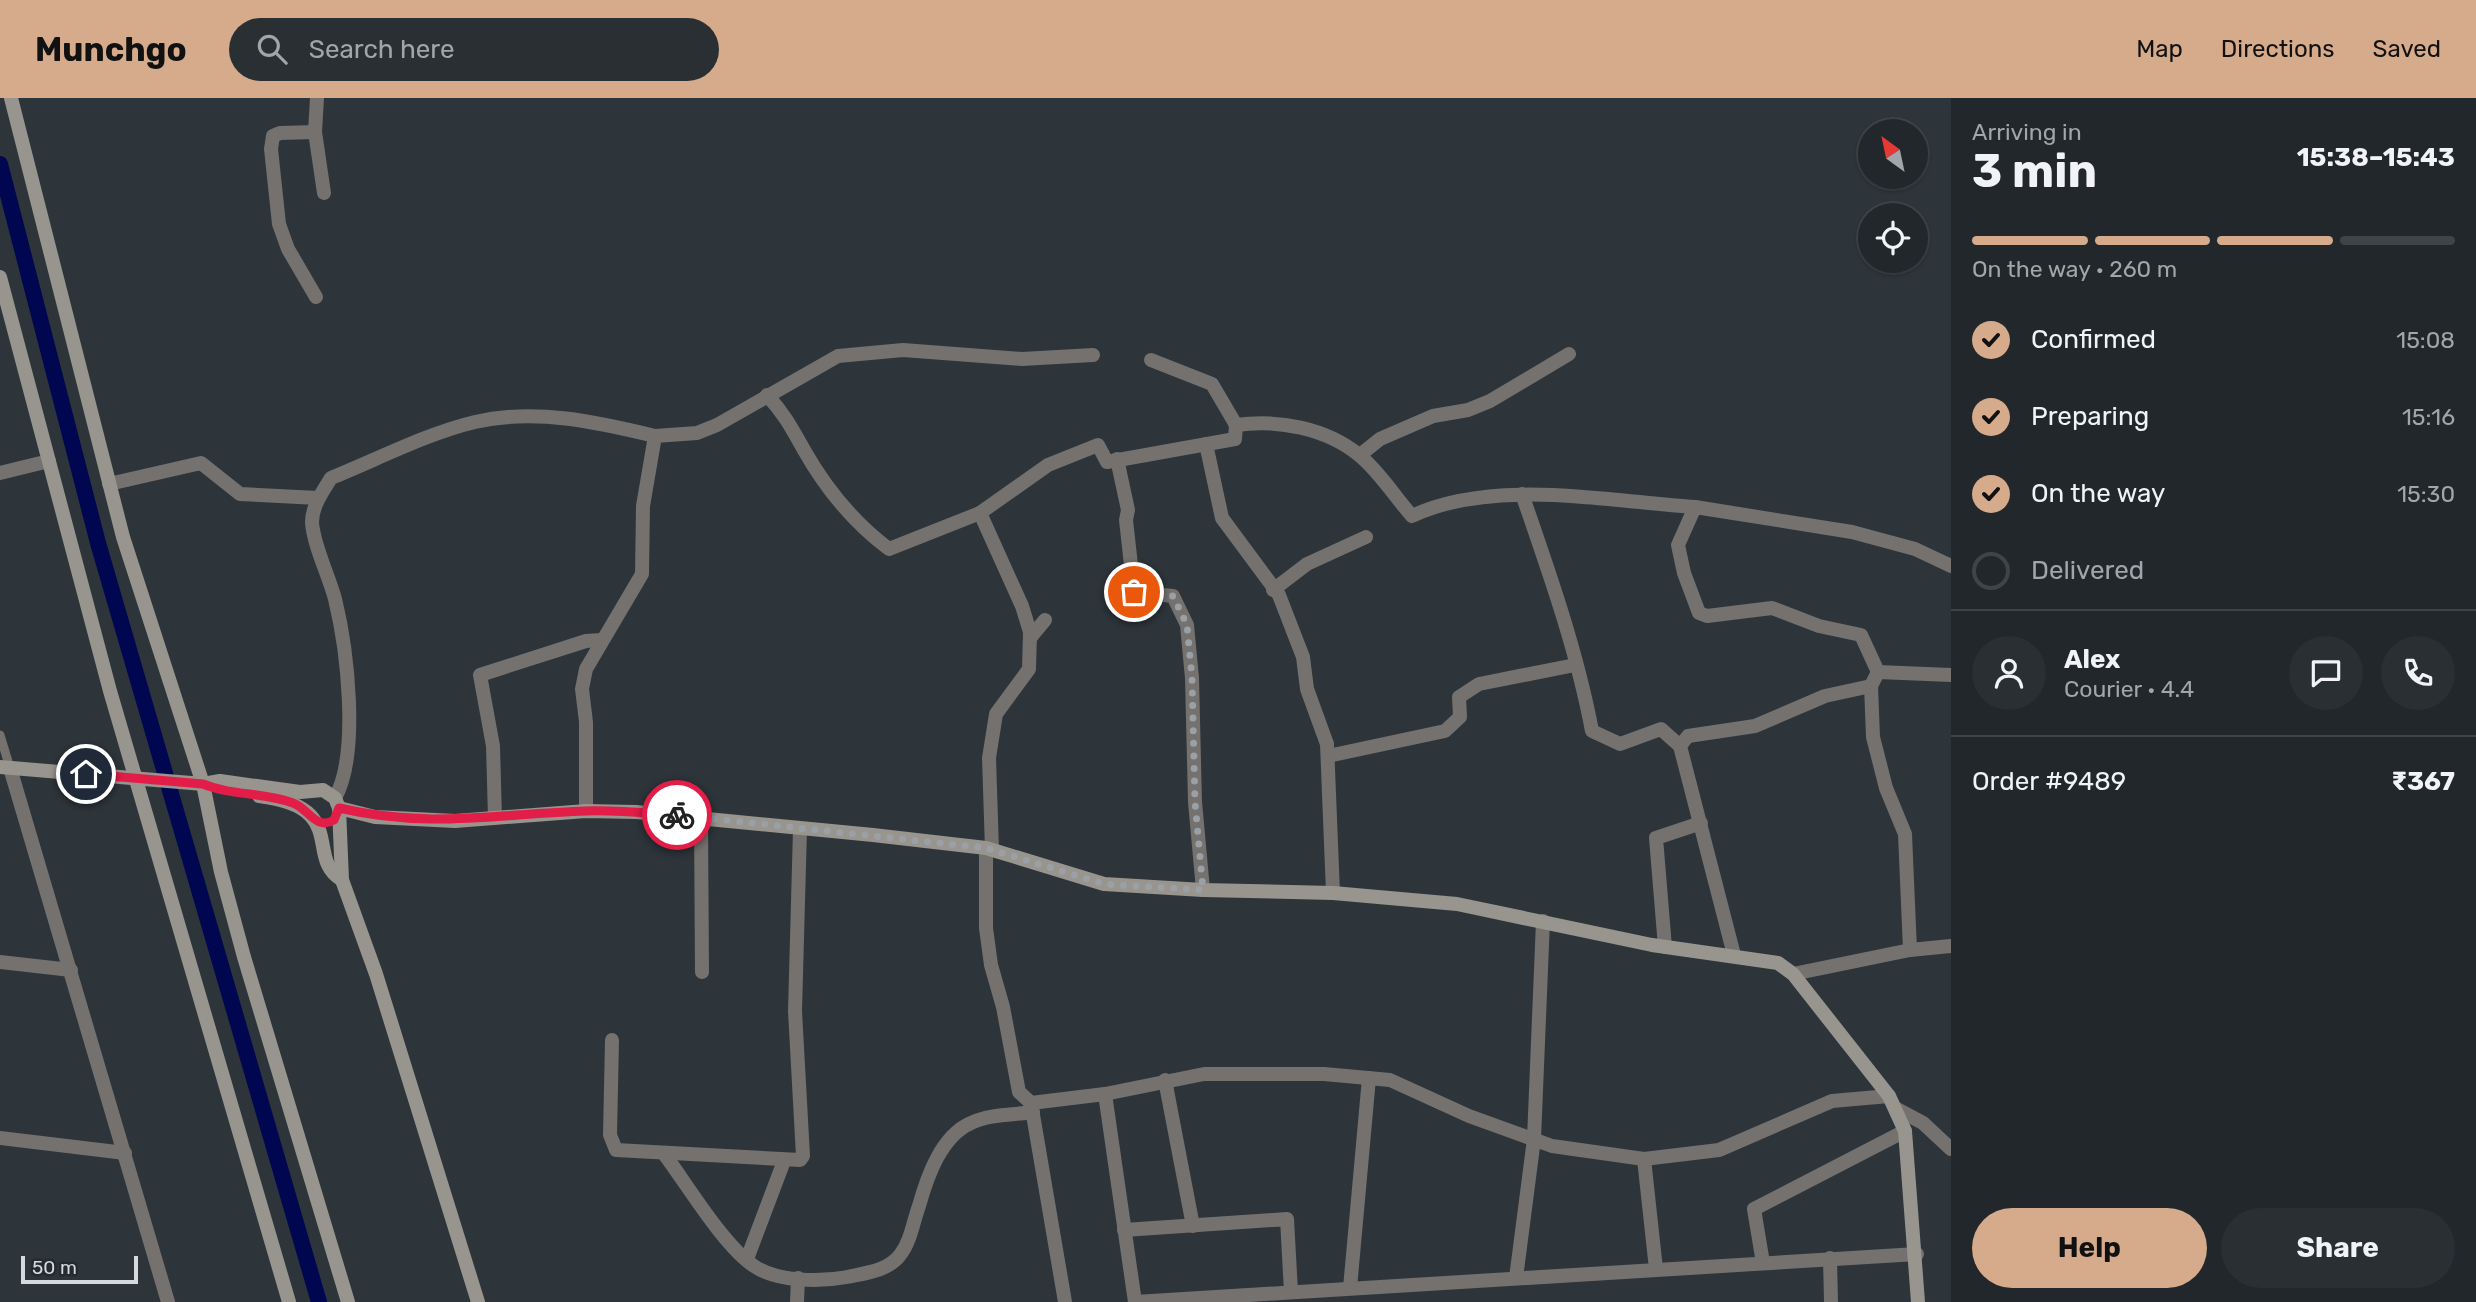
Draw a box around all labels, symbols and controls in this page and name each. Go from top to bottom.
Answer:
search box [229,18,719,81]
text: Munchgo [35,30,187,69]
icon: search [253,30,291,68]
text: Search here [309,34,455,65]
text: Map [2136,35,2183,63]
text: Directions [2221,35,2334,63]
text: Saved [2372,35,2441,63]
text: Arriving in [1972,118,2082,146]
north arrow [1858,119,1928,189]
map controls [1858,119,1928,273]
text: 15:38–15:43 [2297,142,2455,173]
text: 3 min [1972,144,2097,199]
button: locate [1858,203,1928,273]
text: On the way · 260 m [1972,255,2177,283]
icon: check [1972,321,2010,359]
text: Confirmed [2031,324,2156,355]
text: 15:08 [2396,326,2455,354]
icon: check [1972,398,2010,436]
text: Preparing [2031,401,2149,432]
text: 15:16 [2402,403,2455,431]
icon: check [1972,475,2010,513]
text: On the way [2031,478,2165,509]
text: 15:30 [2397,480,2455,508]
text: Delivered [2031,555,2144,586]
pin [1104,562,1164,622]
icon: bag [1115,573,1153,611]
button: person [1972,636,2046,710]
button: chat [2289,636,2363,710]
button: phone [2381,636,2455,710]
text: Alex [2064,644,2120,675]
text: Courier · 4.4 [2064,675,2194,703]
pin [56,744,116,804]
icon: home [67,755,105,793]
text: Order #9489 [1972,766,2126,797]
text: ₹367 [2391,766,2455,797]
courier [642,780,712,850]
icon: bike [658,796,696,834]
button: Help [1972,1208,2207,1288]
button: Share [2221,1208,2455,1288]
scale bar [21,1253,138,1285]
text: 50 m [32,1256,77,1279]

